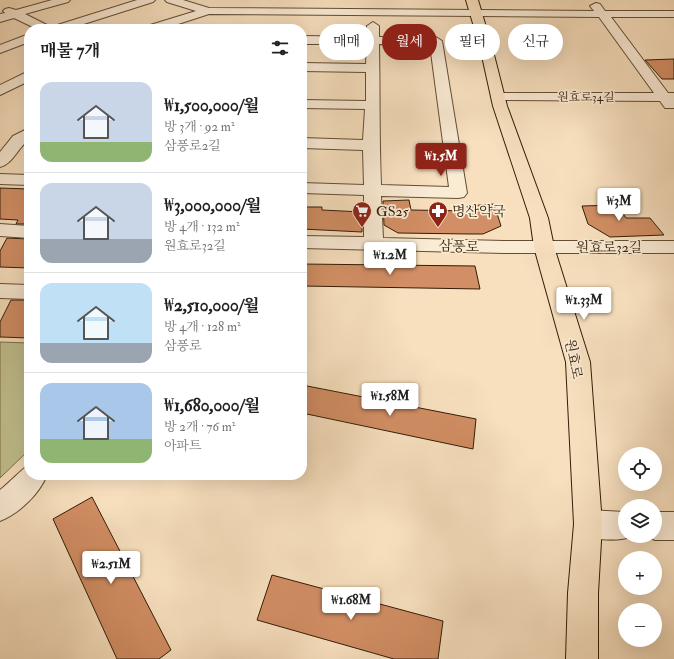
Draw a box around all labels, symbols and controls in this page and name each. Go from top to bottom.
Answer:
chip: 매매 [319,24,374,60]
chip: 월세 [382,24,437,60]
chip: 필터 [445,24,500,60]
chip: 신규 [508,24,563,60]
icon: filters [269,37,291,59]
text: 매물 7개 [40,40,101,61]
street label: 원효로34길 [557,90,615,105]
text: ₩1,500,000/월 [164,95,260,116]
icon: home [72,98,120,146]
text: 방 3개 · 92 m² [164,119,235,135]
text: 삼풍로2길 [164,138,221,154]
pin: ₩1.5M [413,143,469,177]
text: ₩1.5M [425,148,457,164]
pin: ₩3M [600,188,638,222]
text: ₩3M [606,193,632,209]
text: ₩3,000,000/월 [164,195,262,216]
icon: home [72,199,120,247]
supermarket icon: GS25 [351,200,373,228]
pharmacy icon: 명산약국 [427,200,449,228]
place label: GS25 [376,203,410,220]
place label: 명산약국 [452,203,506,220]
text: 방 4개 · 132 m² [164,219,240,235]
street label: 삼풍로 [438,237,480,256]
text: 원효로32길 [164,238,226,254]
street label: 원효로32길 [576,239,642,256]
pin: ₩1.2M [362,242,418,276]
text: ₩1.2M [373,247,407,263]
pin: ₩1.33M [551,287,617,321]
text: ₩1.33M [565,292,603,308]
text: ₩2,510,000/월 [164,295,260,316]
icon: home [72,299,120,347]
text: 방 4개 · 128 m² [164,319,241,335]
text: 삼풍로 [164,338,202,354]
street label: 원효로 [561,338,586,381]
pin: ₩1.58M [357,383,423,417]
text: ₩1.58M [370,388,410,404]
text: ₩1,680,000/월 [164,395,260,416]
icon: home [72,399,120,447]
text: 방 2개 · 76 m² [164,419,235,435]
text: 아파트 [164,438,202,454]
map controls [618,447,662,647]
button: locate [618,447,662,491]
button: layers [618,499,662,543]
pin: ₩2.51M [78,551,144,585]
button: + [618,551,662,595]
text: ₩2.51M [91,556,131,572]
pin: ₩1.68M [318,587,384,621]
text: ₩1.68M [331,592,371,608]
button: − [618,603,662,647]

